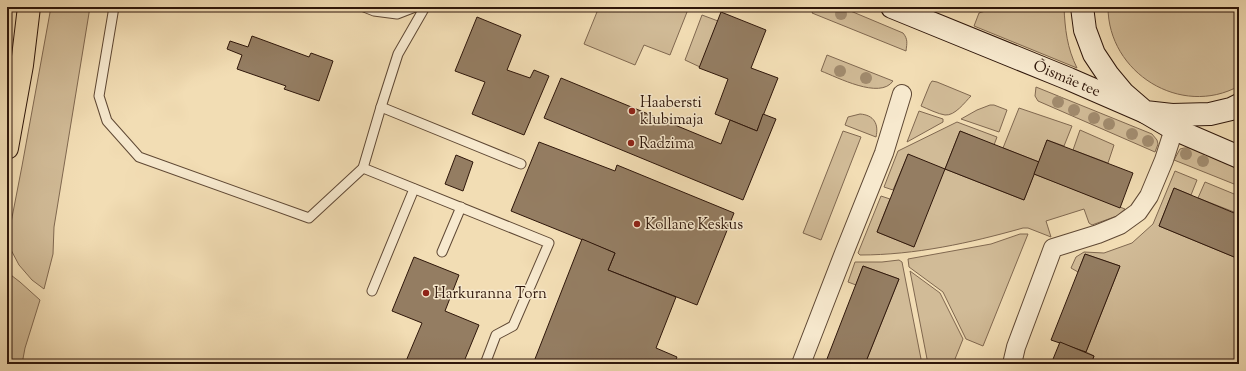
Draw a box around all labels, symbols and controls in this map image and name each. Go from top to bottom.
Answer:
street label: Õismäe tee [1029,55,1104,103]
place label: Haabersti klubimaja [640,93,703,131]
marker: Haabersti klubimaja [627,106,637,116]
place label: Radzima [639,134,694,155]
marker: Radzima [626,138,636,148]
place label: Kollane Keskus [645,215,743,236]
marker: Kollane Keskus [632,219,642,229]
place label: Harkuranna Torn [434,284,547,305]
marker: Harkuranna Torn [421,288,431,298]

